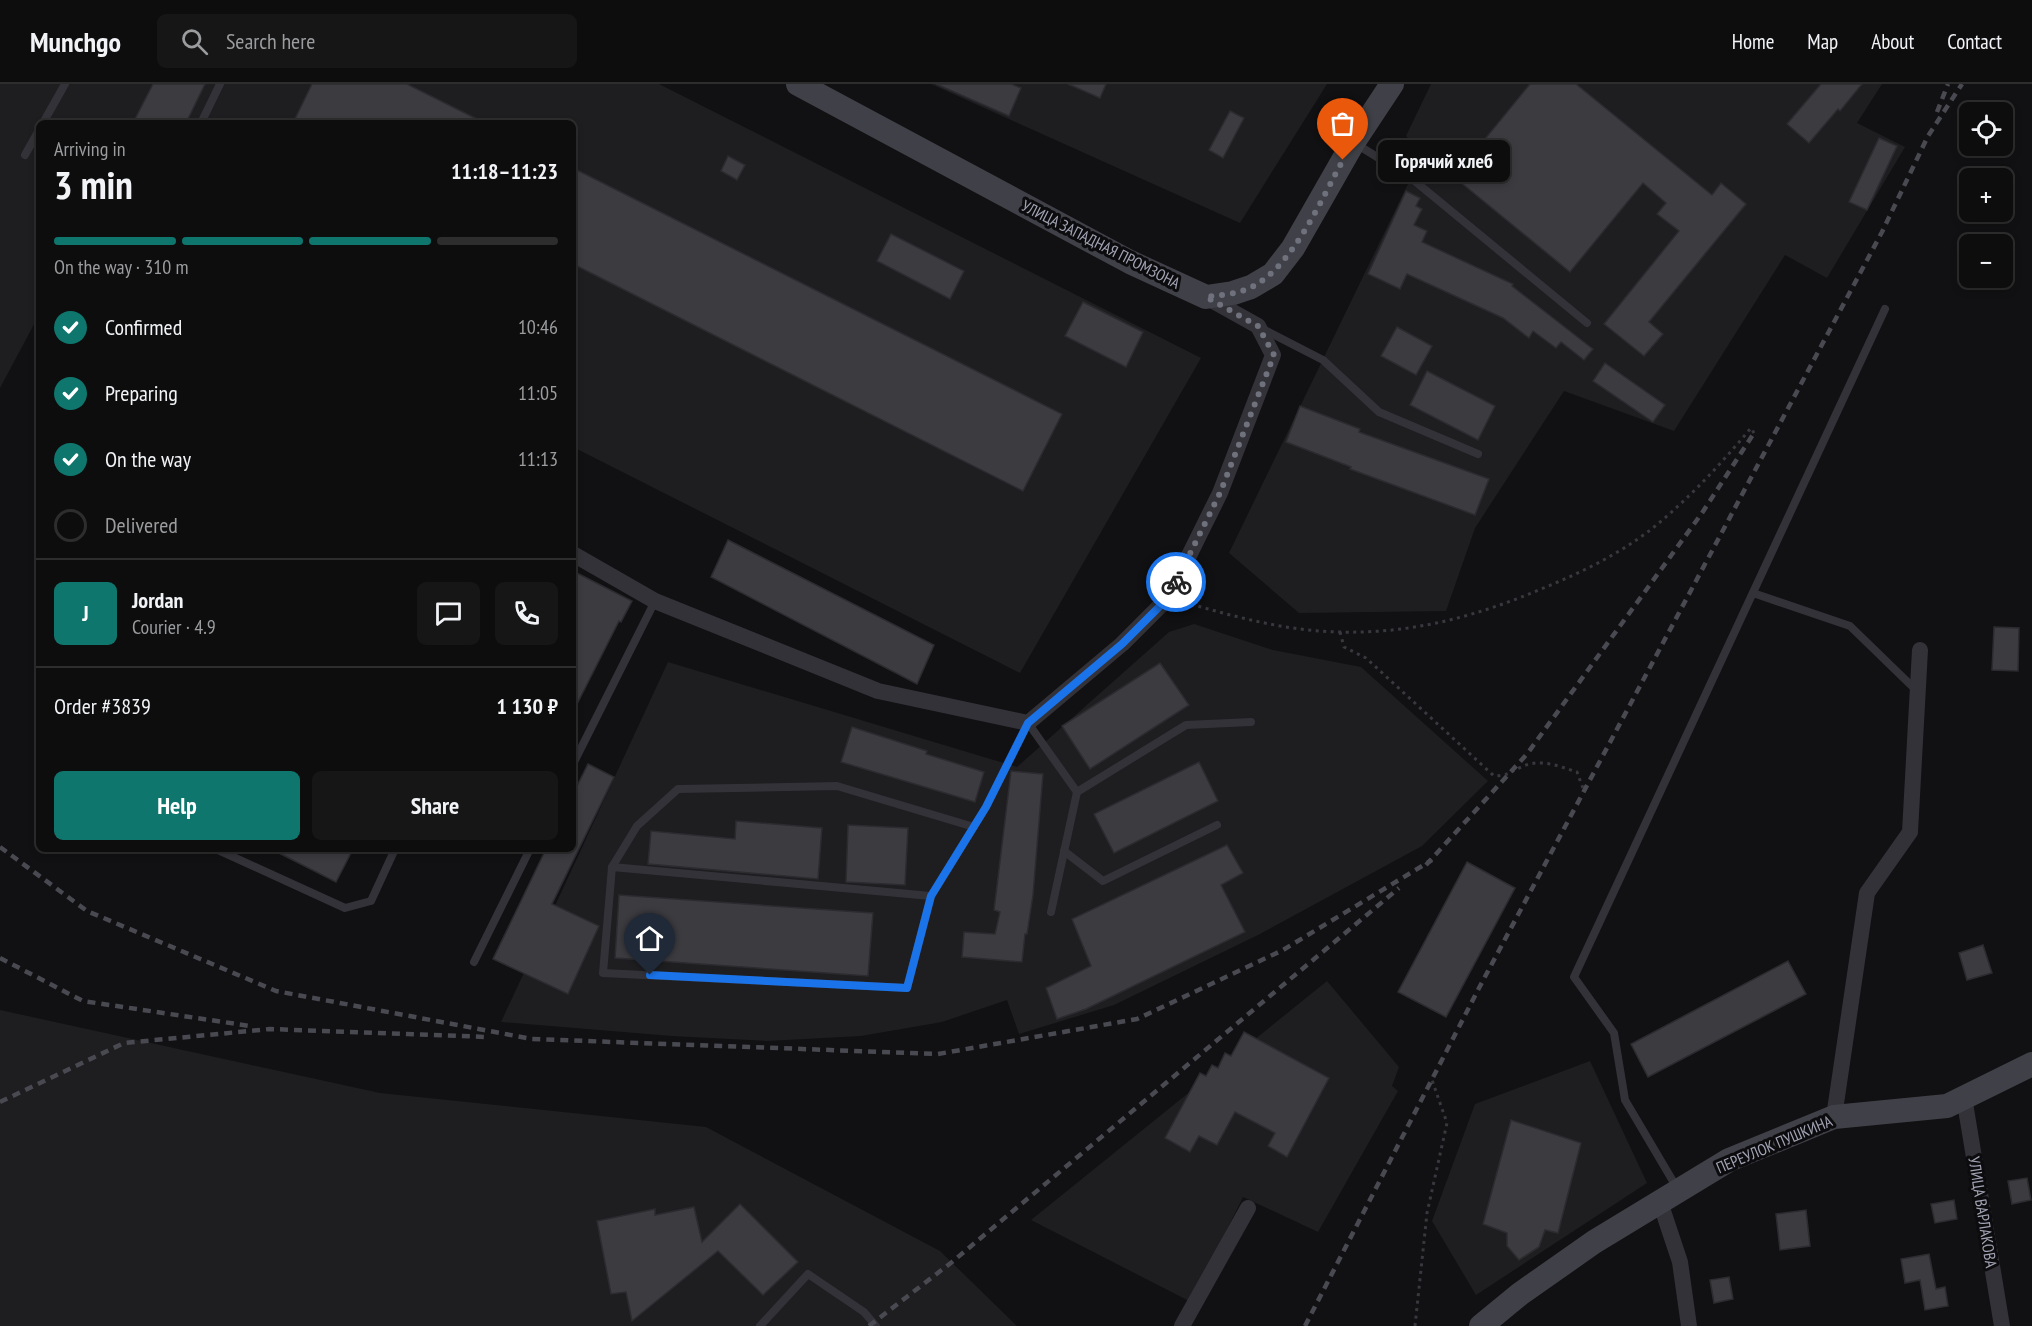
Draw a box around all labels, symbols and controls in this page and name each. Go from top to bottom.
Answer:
search box [157,14,577,68]
text: Munchgo [30,23,121,60]
icon: search [178,25,211,58]
text: Search here [226,27,315,55]
text: Home [1732,28,1774,55]
text: Map [1807,28,1838,55]
text: About [1871,28,1914,55]
text: Contact [1947,28,2002,55]
pin [1317,98,1368,160]
map controls [1959,102,2013,288]
button: locate [1959,102,2013,156]
icon: bag [1326,107,1359,140]
text: Arriving in [54,136,126,162]
callout: Горячий хлеб [1379,139,1511,181]
text: Горячий хлеб [1395,148,1493,174]
text: 11:18–11:23 [451,157,558,185]
text: 3 min [54,159,133,210]
button: + [1959,168,2013,222]
street label: УЛИЦА ЗАПАДНАЯ ПРОМЗОНА [1018,195,1184,293]
button: − [1959,234,2013,288]
text: On the way · 310 m [54,254,189,280]
icon: check [54,311,87,344]
text: Confirmed [105,313,182,341]
text: 10:46 [518,314,558,340]
icon: check [54,377,87,410]
text: Preparing [105,379,178,407]
text: 11:05 [518,380,558,406]
icon: check [54,443,87,476]
text: On the way [105,445,191,473]
text: 11:13 [518,446,558,472]
text: Delivered [105,511,178,539]
courier [1146,552,1206,612]
icon: bike [1160,566,1193,599]
button: chat [417,582,480,645]
button: phone [495,582,558,645]
text: Jordan [132,586,183,614]
text: J [82,599,89,627]
text: Courier · 4.9 [132,614,216,640]
text: Order #3839 [54,692,151,720]
text: 1 130 ₽ [496,692,558,720]
button: Help [54,771,300,840]
button: Share [312,771,558,840]
pin [624,913,675,975]
icon: home [633,922,666,955]
street label: ПЕРЕУЛОК ПУШКИНА [1713,1110,1835,1177]
street label: УЛИЦА ВАРЛАКОВА [1964,1155,2002,1269]

